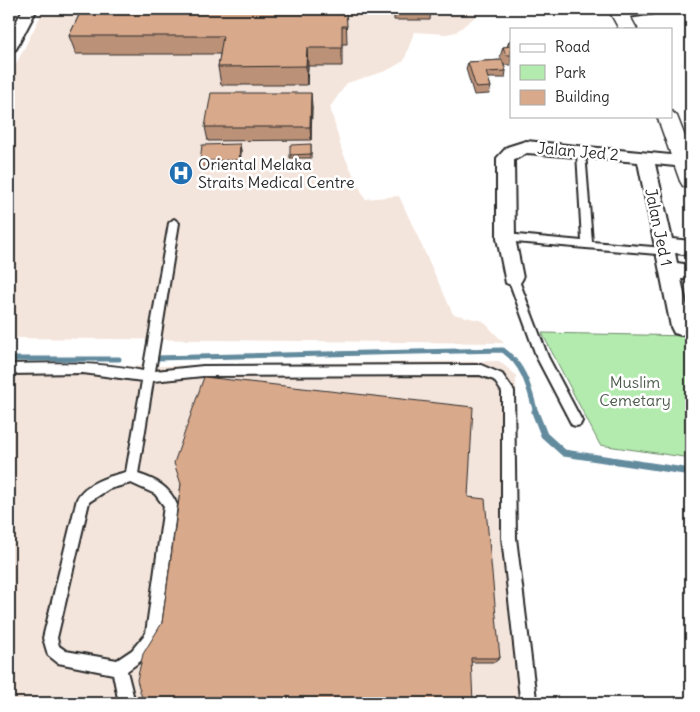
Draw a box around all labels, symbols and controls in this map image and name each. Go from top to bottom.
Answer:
legend [510,28,672,118]
text: Road [555,37,590,56]
text: Park [555,63,586,82]
text: Building [555,87,610,106]
street label: Jalan Jed 2 [536,137,620,165]
place label: Oriental Melaka Straits Medical Centre [198,154,355,192]
hospital icon: Oriental Melaka Straits Medical Centre [168,160,194,186]
street label: Jalan Jed 1 [641,186,677,268]
park label: Muslim Cemetary [599,372,671,410]

